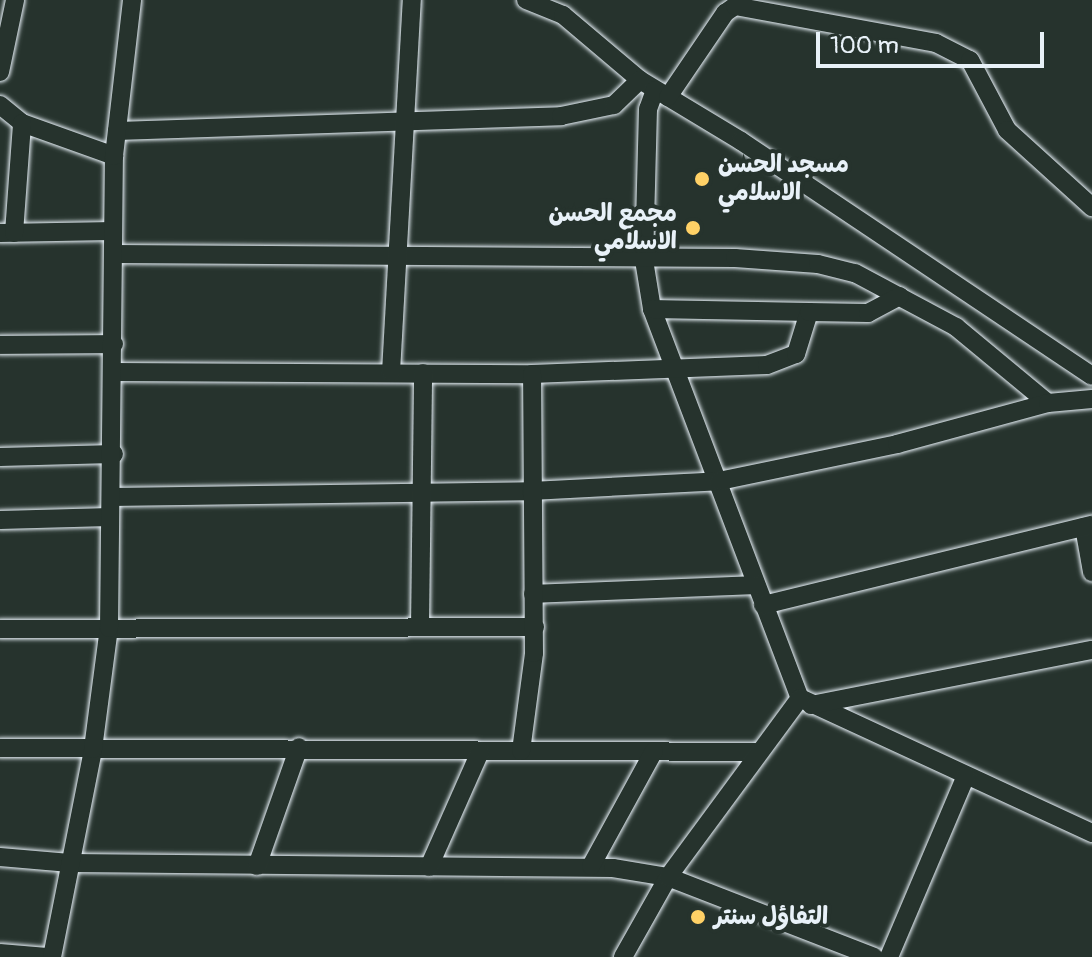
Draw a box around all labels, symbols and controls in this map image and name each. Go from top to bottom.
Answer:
scale bar [820,16,1048,66]
text: 100 m [830,31,899,60]
place label: مسجد الحسن الاسلامي [718,151,849,207]
marker: مسجد الحسن الاسلامي [693,170,711,188]
place label: مجمع الحسن الاسلامي [549,200,677,256]
marker: مجمع الحسن الاسلامي [684,219,702,237]
place label: التفاؤل سنتر [714,903,828,931]
marker: التفاؤل سنتر [689,908,707,926]

